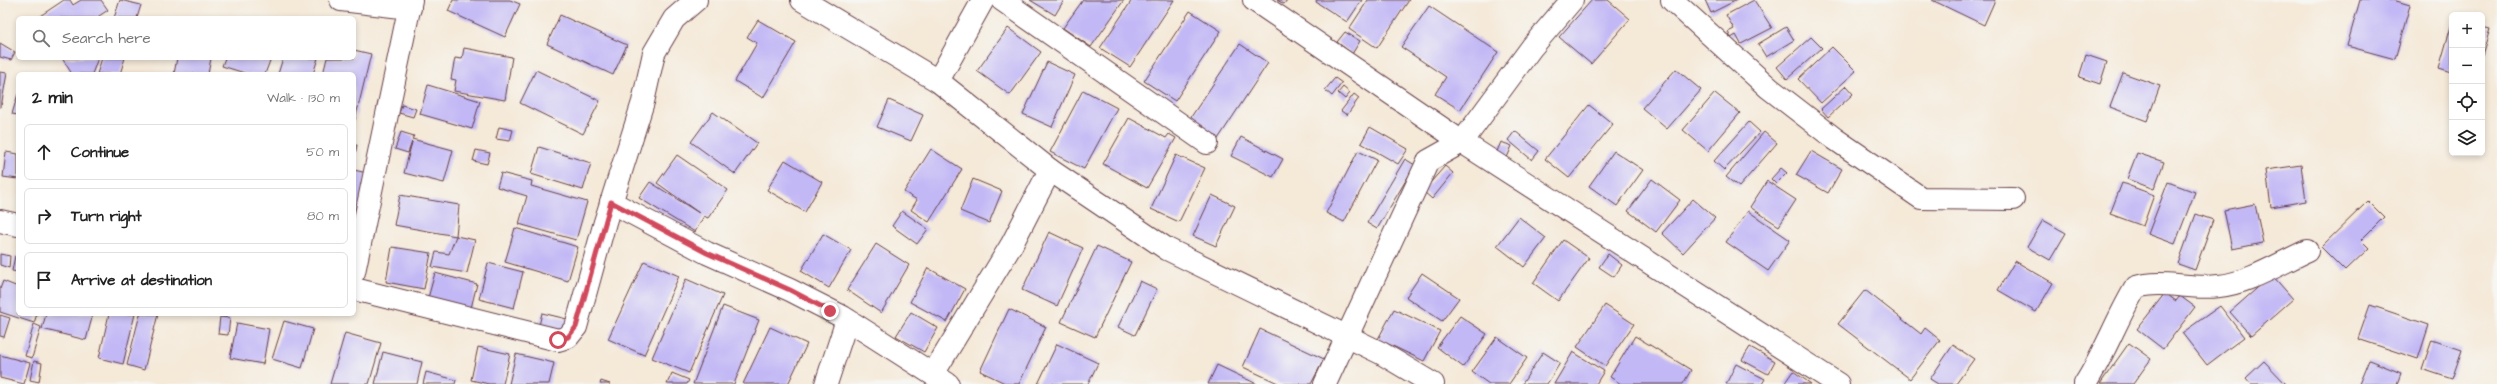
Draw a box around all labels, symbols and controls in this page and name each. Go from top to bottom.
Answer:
map controls [2449,12,2485,156]
button: + [2449,12,2485,48]
search box [16,16,356,60]
icon: search [30,27,52,49]
text: Search here [62,28,151,49]
button: − [2449,48,2485,84]
button: locate [2449,84,2485,120]
text: 2 min [32,86,73,110]
text: Walk · 130 m [267,89,340,107]
button: layers [2449,120,2485,156]
icon: ahead [33,141,55,163]
text: Continue [71,142,129,163]
text: 50 m [306,143,339,161]
icon: right [33,205,55,227]
text: Turn right [71,206,142,227]
text: 80 m [307,207,339,225]
icon: arrive [33,269,55,291]
text: Arrive at destination [71,270,212,291]
route end [821,302,839,320]
route start [549,331,567,349]

